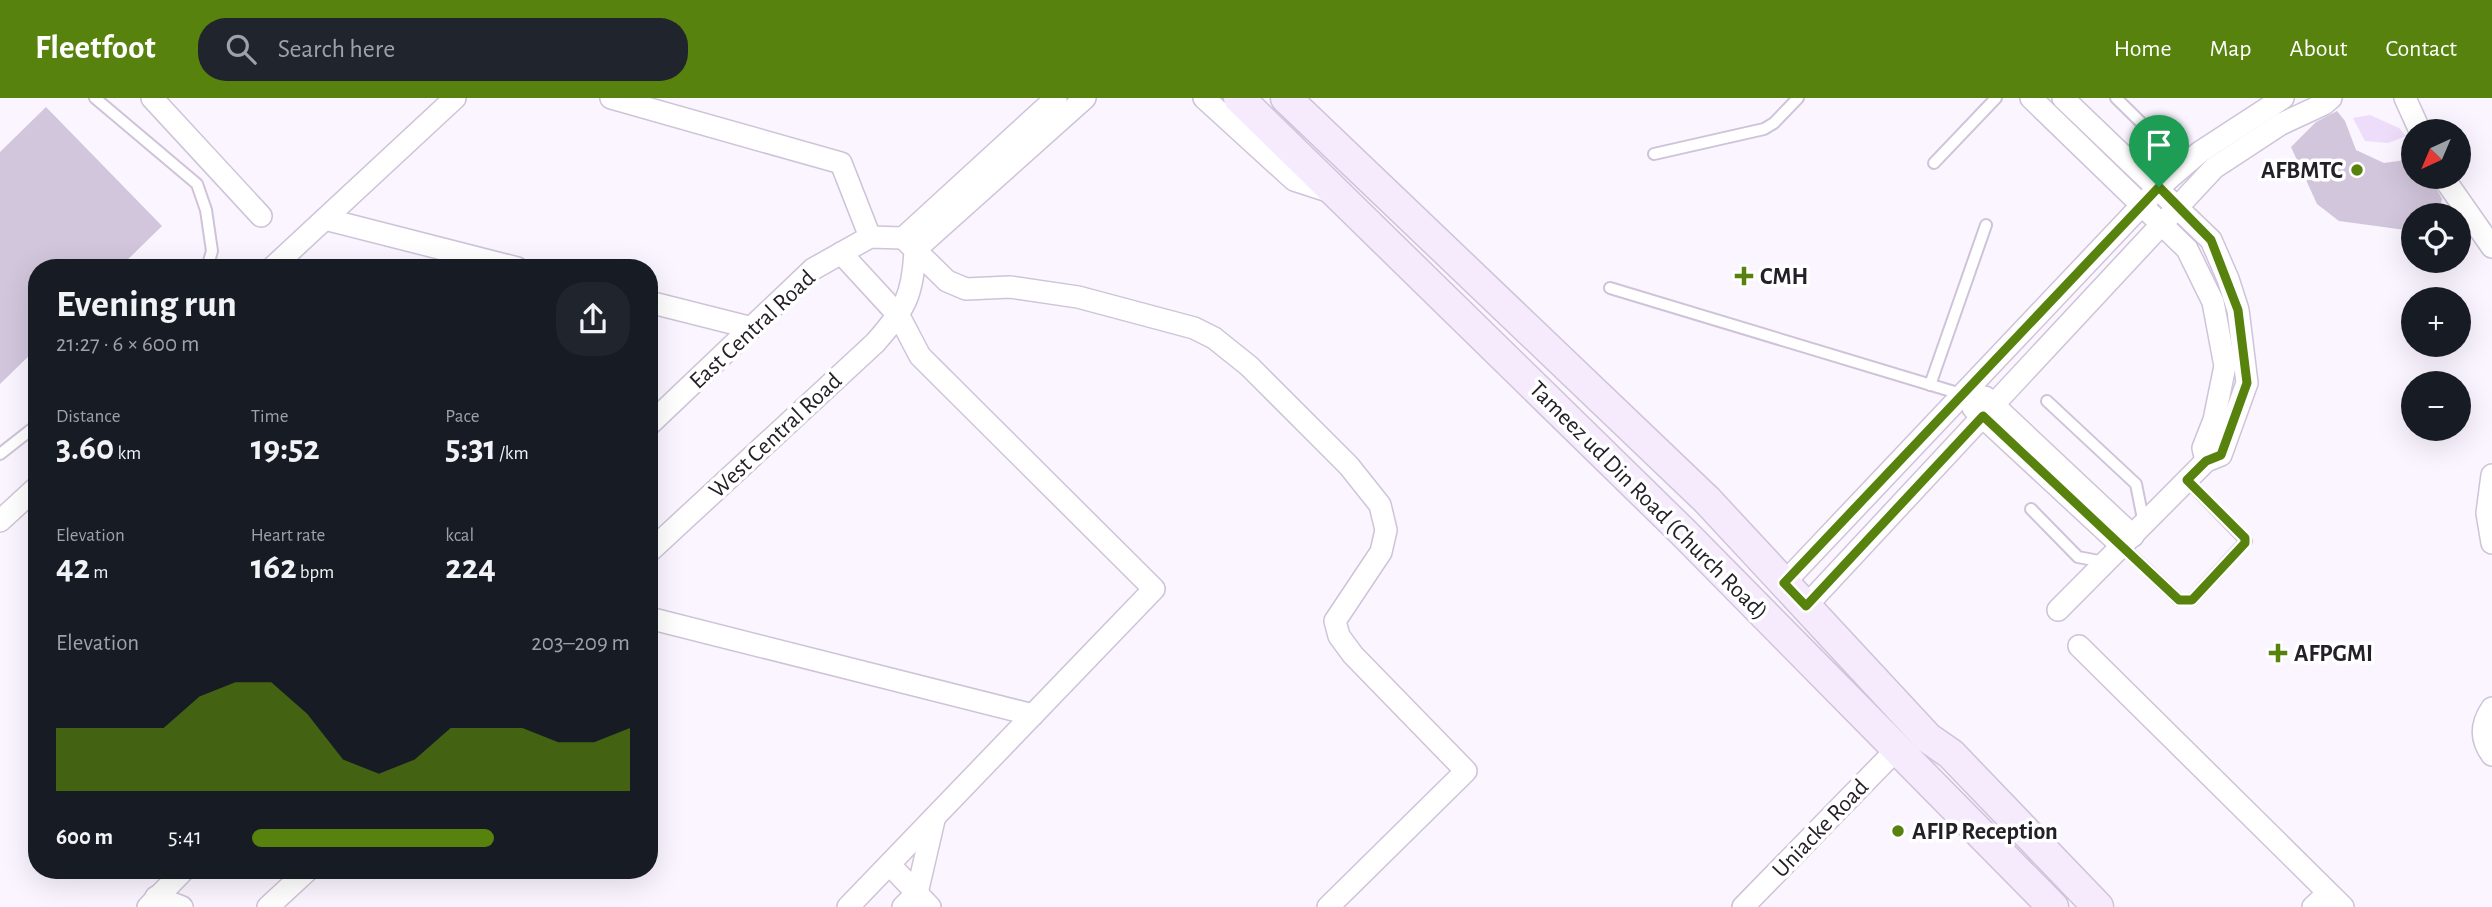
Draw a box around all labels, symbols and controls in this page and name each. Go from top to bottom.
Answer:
search box [198,18,688,81]
icon: search [222,30,260,68]
text: Fleetfoot [35,32,156,65]
text: Search here [278,36,395,62]
text: Home [2114,37,2172,61]
text: Map [2210,37,2252,61]
text: About [2290,37,2347,61]
text: Contact [2385,37,2457,61]
pin [2129,115,2189,187]
north arrow [2401,119,2471,189]
map controls [2401,119,2471,441]
icon: arrive [2140,126,2178,164]
place label: AFBMTC [2261,159,2344,183]
marker: AFBMTC [2349,162,2365,178]
button: locate [2401,203,2471,273]
place label: CMH [1760,265,1808,289]
street label: East Central Road [685,266,820,394]
marker: CMH [1734,266,1754,286]
button: share [556,282,630,356]
text: Evening run [56,286,237,324]
button: + [2401,287,2471,357]
text: 21:27 · 6 × 600 m [56,333,199,356]
street label: West Central Road [705,369,846,503]
button: − [2401,371,2471,441]
street label: Tameez ud Din Road (Church Road) [1524,377,1772,625]
text: Distance [56,407,120,426]
text: Time [251,407,289,426]
text: Pace [445,407,480,426]
text: 3.60 [56,431,114,466]
text: 19:52 [251,431,320,466]
text: 5:31 [445,431,496,466]
text: km [114,444,141,463]
text: /km [496,444,529,463]
text: Elevation [56,526,125,545]
text: Heart rate [251,526,325,545]
text: kcal [445,526,474,545]
text: 42 [56,550,90,585]
text: 162 [251,550,297,585]
text: 224 [445,550,496,585]
text: m [90,563,108,582]
text: bpm [297,563,334,582]
text: Elevation [56,632,139,655]
text: 203–209 m [531,632,630,655]
place label: AFPGMI [2294,642,2373,666]
marker: AFPGMI [2268,643,2288,663]
street label: Uniacke Road [1768,775,1873,882]
place label: AFIP Reception [1912,820,2058,844]
marker: AFIP Reception [1890,823,1906,839]
text: 600 m [56,826,113,849]
text: 5:41 [168,826,202,849]

